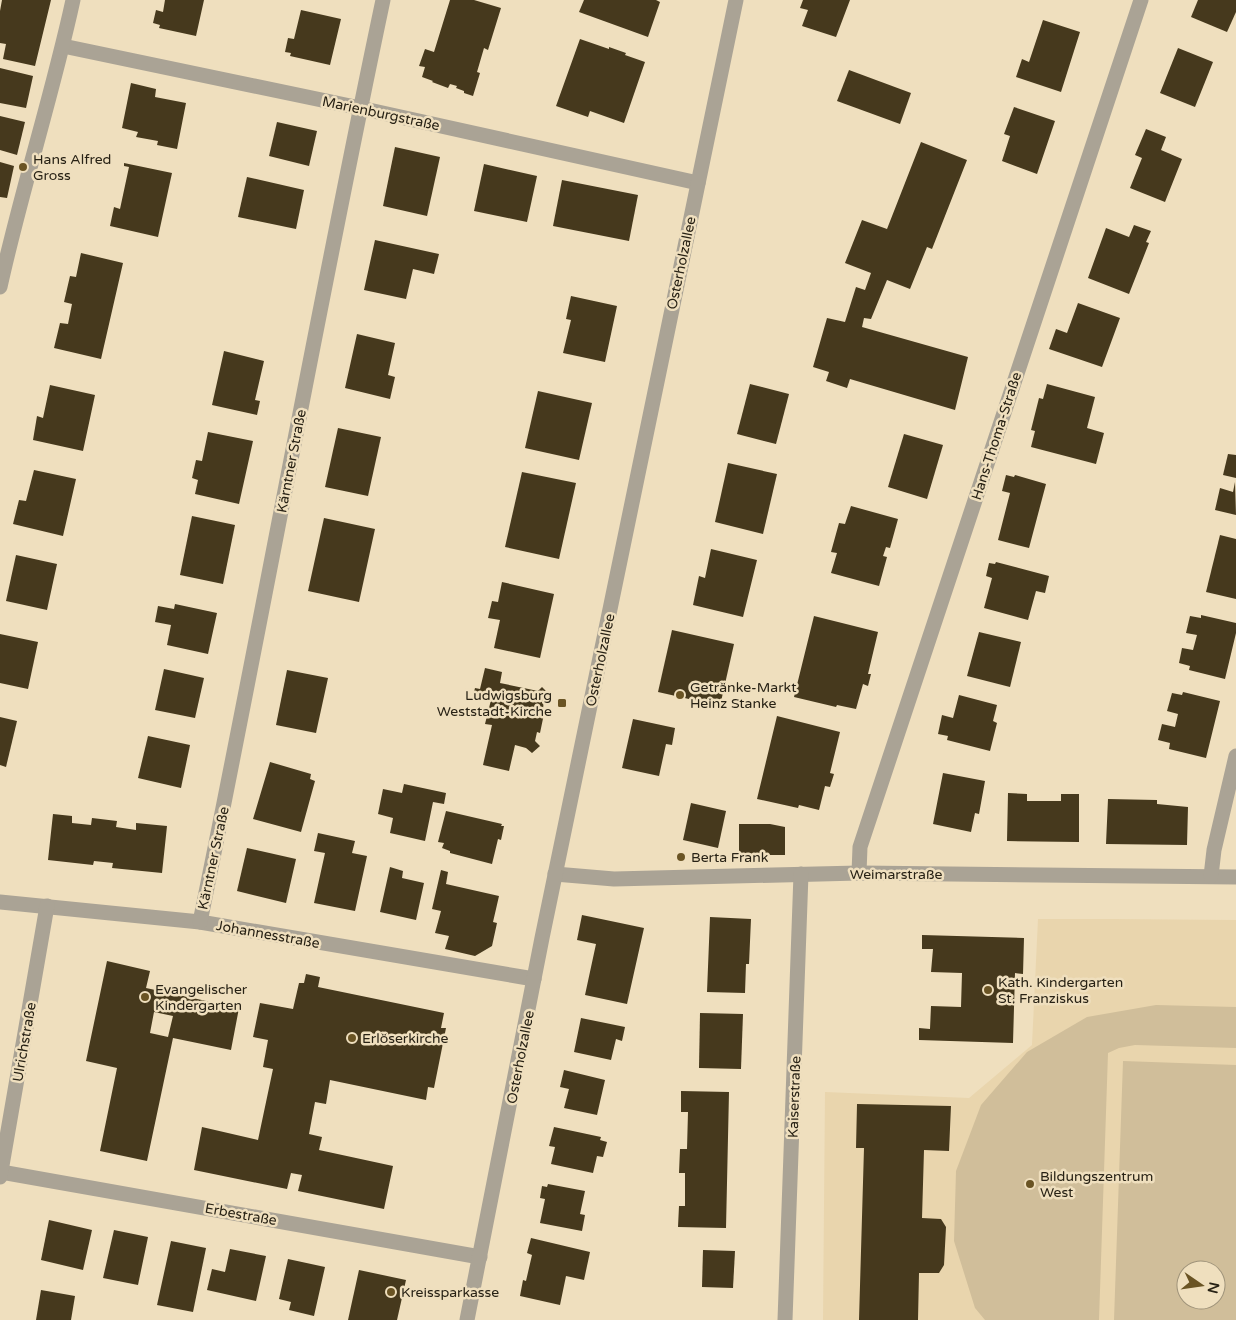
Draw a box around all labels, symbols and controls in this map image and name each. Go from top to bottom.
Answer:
street label: Marienburgstraße [321,93,441,134]
place label: Hans Alfred Gross [33,151,111,184]
marker: Hans Alfred Gross [17,161,29,173]
street label: Osterholzallee [663,215,700,311]
street label: Hans-Thoma-Straße [968,370,1025,502]
street label: Kärntner Straße [273,408,310,514]
street label: Osterholzallee [582,612,619,708]
place label: Getränke-Markt Heinz Stanke [690,679,797,712]
place label: Ludwigsburg Weststadt-Kirche [437,687,552,720]
marker: Getränke-Markt Heinz Stanke [674,689,686,701]
marker: Ludwigsburg Weststadt-Kirche [556,697,568,709]
street label: Kärntner Straße [194,805,233,911]
place label: Berta Frank [691,849,769,866]
marker: Berta Frank [675,851,687,863]
street label: Weimarstraße [850,866,942,883]
street label: Johannesstraße [215,917,321,952]
place label: Kath. Kindergarten St. Franziskus [998,974,1123,1007]
place label: Evangelischer Kindergarten [155,981,248,1014]
marker: Kath. Kindergarten St. Franziskus [982,984,994,996]
marker: Evangelischer Kindergarten [139,991,151,1003]
street label: Ulrichstraße [9,1001,40,1083]
street label: Osterholzallee [503,1009,538,1105]
place label: Erlöserkirche [362,1030,448,1047]
marker: Erlöserkirche [346,1032,358,1044]
street label: Kaiserstraße [785,1055,804,1138]
place label: Bildungszentrum West [1040,1168,1153,1201]
marker: Bildungszentrum West [1024,1178,1036,1190]
street label: Erbestraße [204,1200,278,1229]
north arrow [1176,1260,1226,1310]
text: N [1204,1280,1223,1295]
place label: Kreissparkasse [401,1284,499,1301]
marker: Kreissparkasse [385,1286,397,1298]

